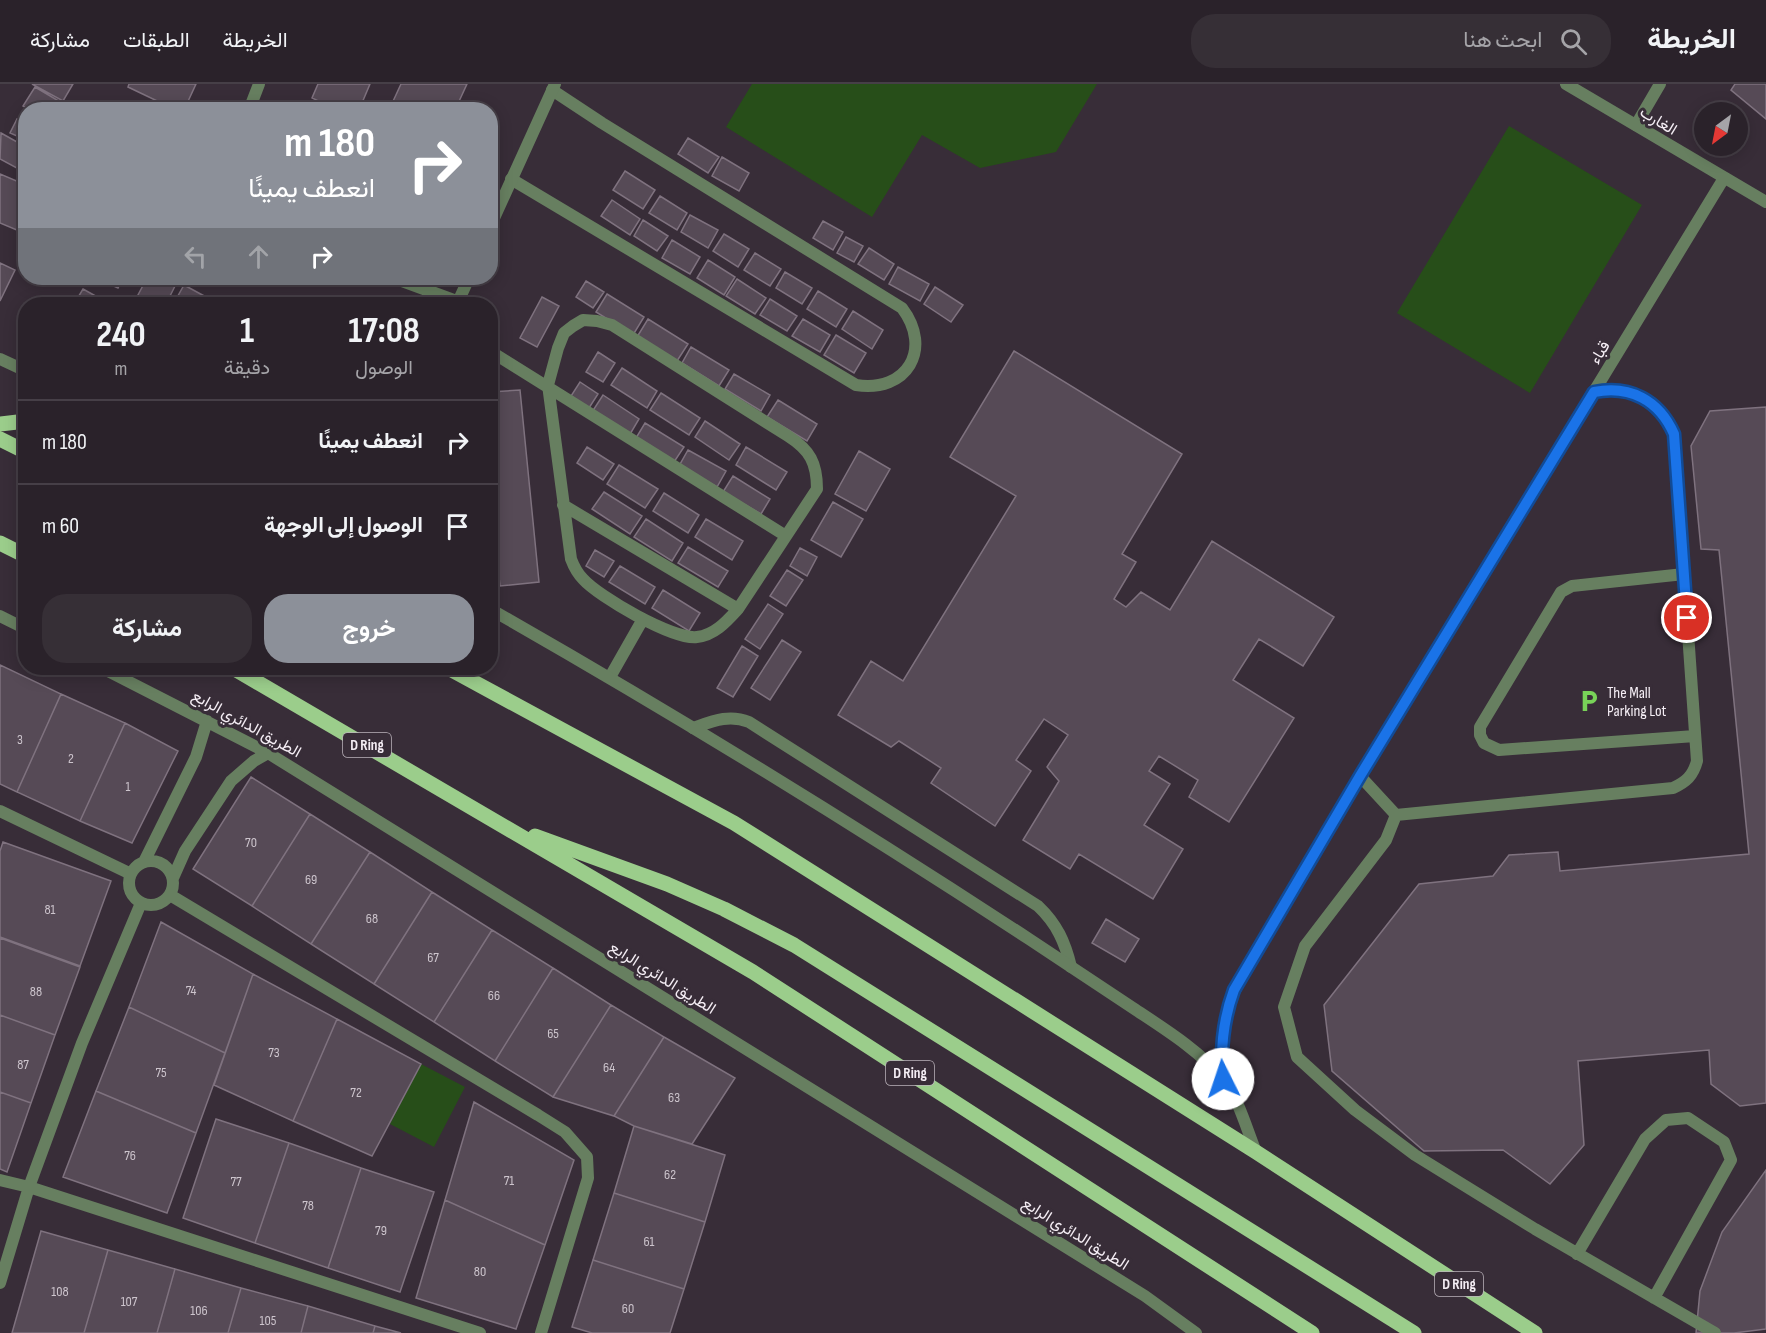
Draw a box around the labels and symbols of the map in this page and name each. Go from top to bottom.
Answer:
north arrow [1694,102,1748,156]
street label: الغارب [1636,103,1680,140]
street label: قباء [1586,338,1614,368]
pin [1661,592,1712,643]
place label: The Mall Parking Lot [1607,684,1667,721]
street label: الطريق الدائري الرابع [187,686,304,765]
parking icon: The Mall Parking Lot [1576,688,1602,714]
house number: 3 [17,731,23,748]
road number: D Ring [343,733,391,757]
house number: 2 [68,750,74,767]
house number: 1 [126,778,131,795]
house number: 70 [245,834,257,851]
house number: 69 [305,871,317,888]
house number: 81 [44,901,56,918]
house number: 68 [366,910,378,927]
street label: الطريق الدائري الرابع [604,938,719,1021]
house number: 67 [427,949,439,966]
house number: 74 [186,982,197,999]
house number: 88 [30,983,42,1000]
house number: 66 [488,987,500,1004]
house number: 65 [547,1025,559,1042]
house number: 73 [268,1044,280,1061]
position arrow [1191,1047,1255,1111]
house number: 87 [17,1056,29,1073]
house number: 64 [603,1059,615,1076]
road number: D Ring [886,1061,934,1085]
house number: 75 [155,1064,167,1081]
house number: 72 [350,1084,362,1101]
house number: 63 [668,1089,680,1106]
house number: 76 [124,1147,136,1164]
house number: 62 [664,1166,676,1183]
house number: 71 [504,1172,514,1189]
house number: 77 [230,1173,242,1190]
street label: الطريق الدائري الرابع [1017,1194,1132,1277]
house number: 78 [302,1197,314,1214]
house number: 79 [375,1222,387,1239]
house number: 61 [643,1233,655,1250]
house number: 80 [474,1263,486,1280]
road number: D Ring [1435,1272,1483,1296]
house number: 108 [51,1283,69,1300]
house number: 107 [121,1293,138,1310]
house number: 60 [622,1300,634,1317]
house number: 106 [190,1302,208,1319]
house number: 105 [260,1312,277,1329]

